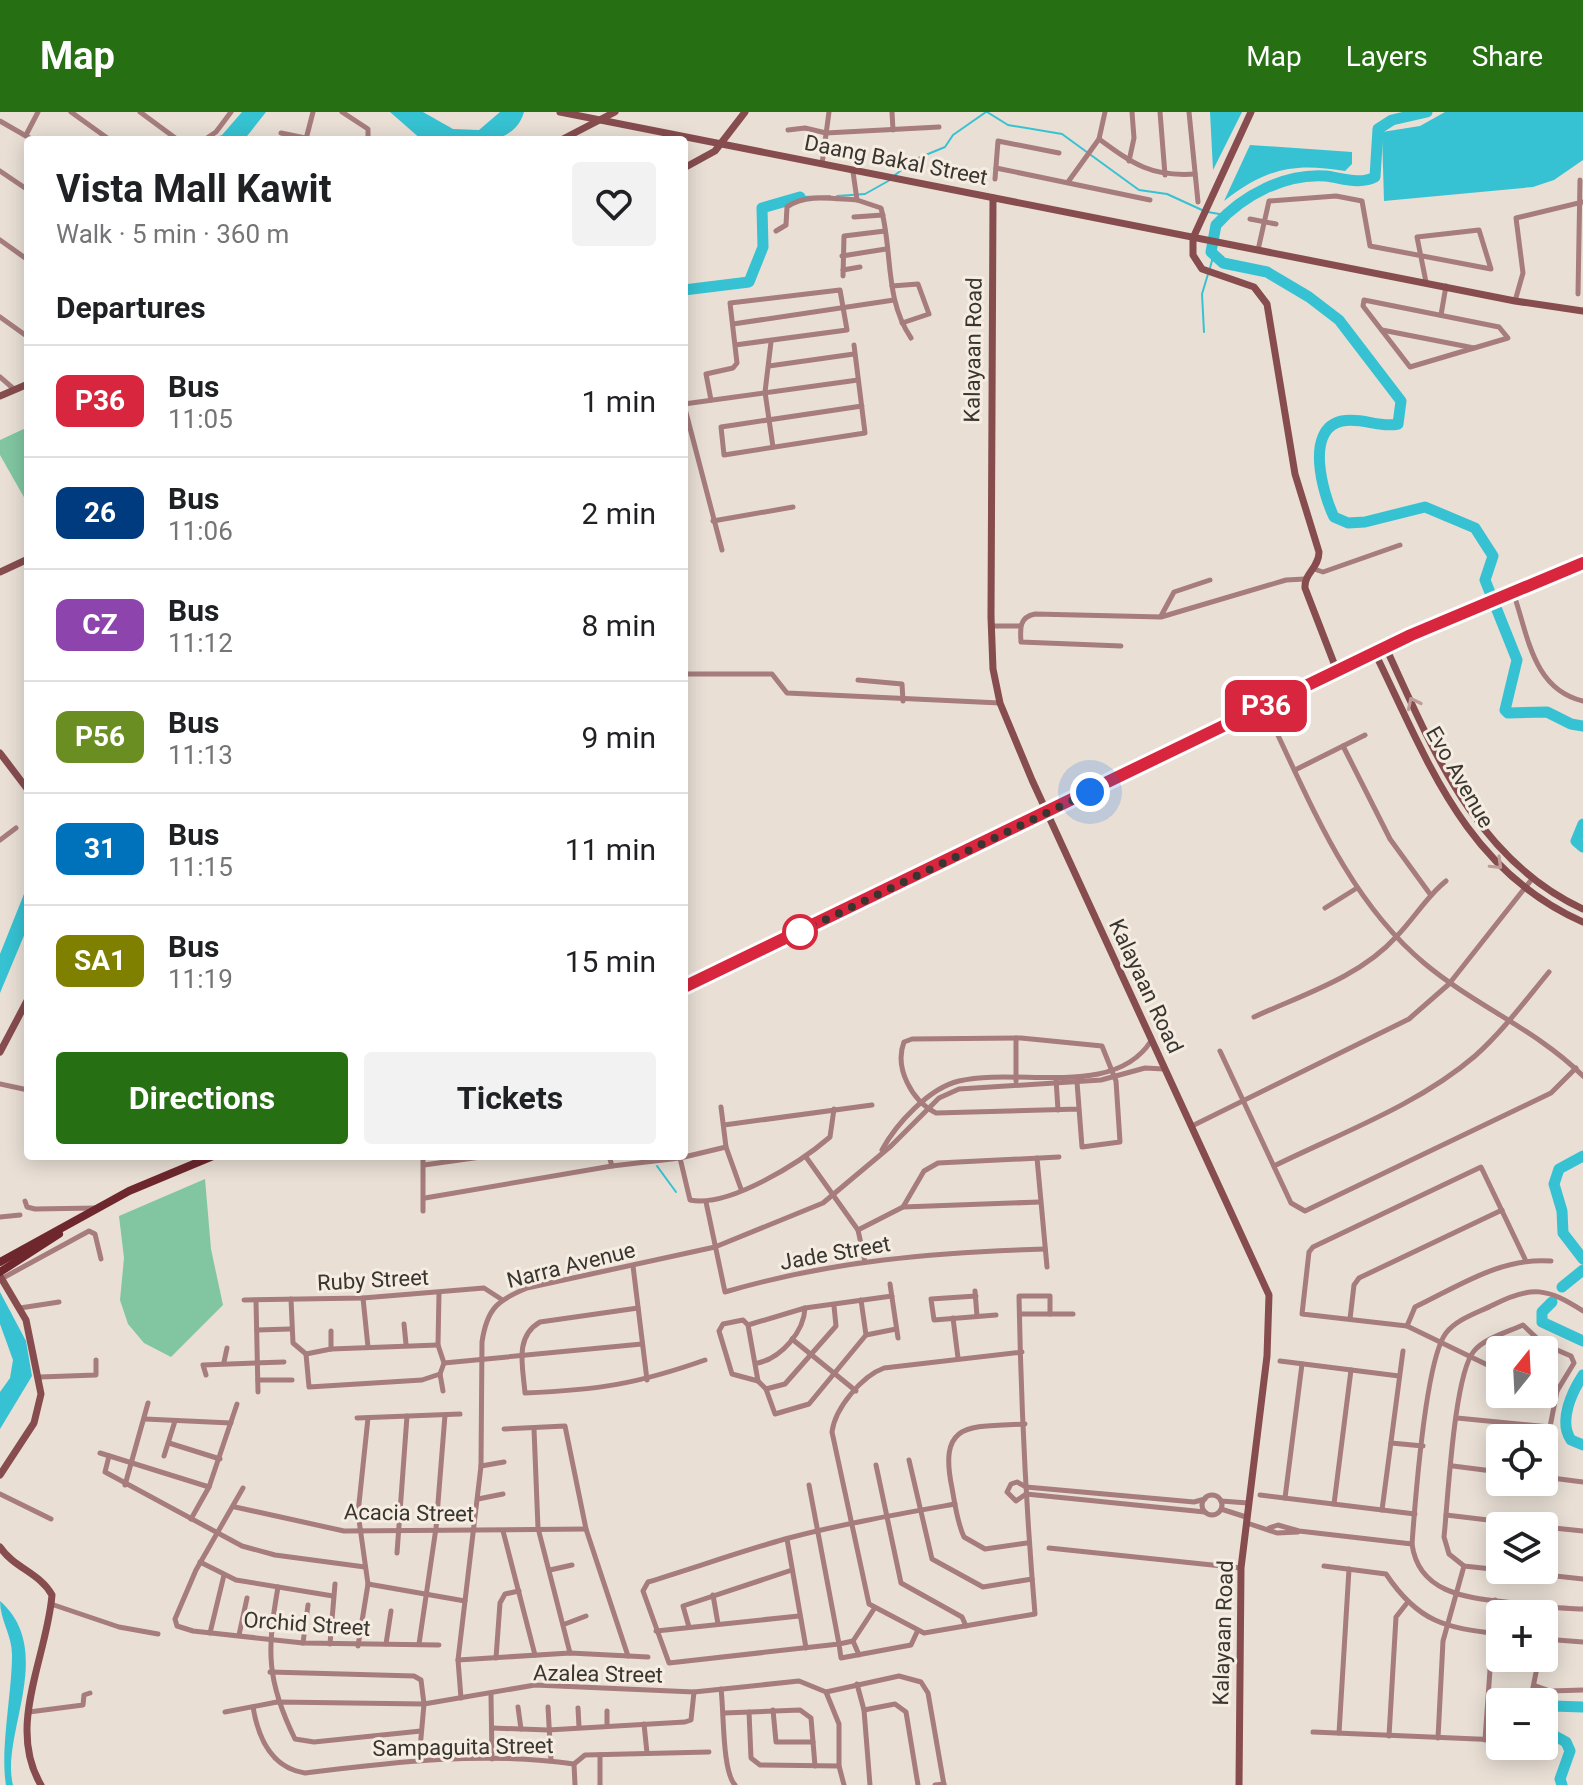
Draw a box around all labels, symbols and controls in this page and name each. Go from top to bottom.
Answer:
text: Map [40,34,115,78]
text: Map [1246,40,1302,73]
text: Layers [1346,40,1428,73]
text: Share [1472,40,1543,73]
street label: Daang Bakal Street [802,130,990,190]
button: heart [572,162,656,246]
text: Vista Mall Kawit [56,167,332,211]
text: Walk · 5 min · 360 m [56,219,289,249]
street label: Kalayaan Road [959,277,987,423]
text: Departures [56,290,206,325]
text: Bus [168,369,219,404]
text: P36 [75,384,125,417]
text: 1 min [582,384,656,419]
text: 11:05 [168,404,233,434]
text: Bus [168,481,219,516]
text: 26 [84,496,116,529]
text: 2 min [582,496,656,531]
text: 11:06 [168,516,233,546]
text: Bus [168,593,219,628]
text: CZ [82,608,118,641]
text: 8 min [582,608,656,643]
text: 11:12 [168,628,233,658]
line badge: P36 [1220,680,1312,732]
text: P36 [1241,689,1291,722]
one-way arrow [1407,697,1423,712]
text: Bus [168,705,219,740]
text: P56 [75,720,125,753]
text: 9 min [582,720,656,755]
street label: Evo Avenue [1421,722,1499,832]
text: 11:13 [168,740,233,770]
your location [1070,772,1110,812]
text: Bus [168,817,219,852]
text: 31 [84,832,116,865]
text: 11 min [565,832,656,867]
text: 11:15 [168,852,233,882]
one-way arrow [1488,855,1502,870]
unlabelled marker [783,915,817,949]
street label: Kalayaan Road [1104,915,1188,1057]
text: Bus [168,929,219,964]
text: SA1 [74,944,126,977]
text: 15 min [565,944,656,979]
text: 11:19 [168,964,233,994]
button: Directions [56,1052,348,1144]
button: Tickets [364,1052,656,1144]
street label: Jade Street [778,1231,892,1275]
street label: Narra Avenue [504,1237,638,1293]
street label: Ruby Street [317,1265,429,1295]
north arrow [1486,1336,1558,1408]
map controls [1486,1336,1558,1760]
button: locate [1486,1424,1558,1496]
street label: Acacia Street [344,1499,474,1527]
button: layers [1486,1512,1558,1584]
street label: Kalayaan Road [1208,1560,1238,1706]
button: + [1486,1600,1558,1672]
street label: Orchid Street [243,1607,371,1641]
street label: Azalea Street [533,1660,663,1688]
button: − [1486,1688,1558,1760]
street label: Sampaguita Street [372,1733,554,1761]

